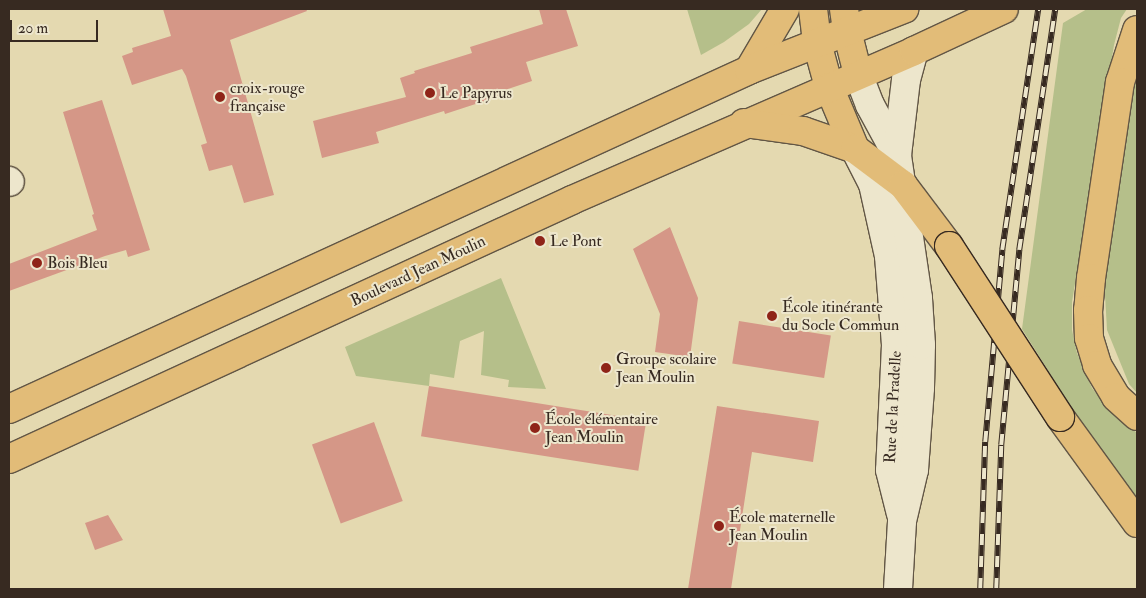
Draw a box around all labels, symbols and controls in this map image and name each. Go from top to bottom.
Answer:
scale bar [12,10,100,42]
text: 20 m [18,19,48,38]
place label: croix-rouge française [230,78,305,116]
place label: Le Papyrus [440,83,512,103]
marker: Le Papyrus [424,87,436,99]
marker: croix-rouge française [214,91,226,103]
street label: Boulevard Jean Moulin [348,231,488,311]
place label: Le Pont [550,231,602,251]
marker: Le Pont [534,235,546,247]
place label: Bois Bleu [47,253,108,273]
marker: Bois Bleu [31,257,43,269]
place label: École itinérante du Socle Commun [782,297,899,335]
marker: École itinérante du Socle Commun [766,310,778,322]
place label: Groupe scolaire Jean Moulin [616,349,717,387]
street label: Rue de la Pradelle [880,350,906,464]
marker: Groupe scolaire Jean Moulin [600,362,612,374]
place label: École élémentaire Jean Moulin [545,409,658,447]
marker: École élémentaire Jean Moulin [529,422,541,434]
place label: École maternelle Jean Moulin [729,507,835,545]
marker: École maternelle Jean Moulin [713,520,725,532]

